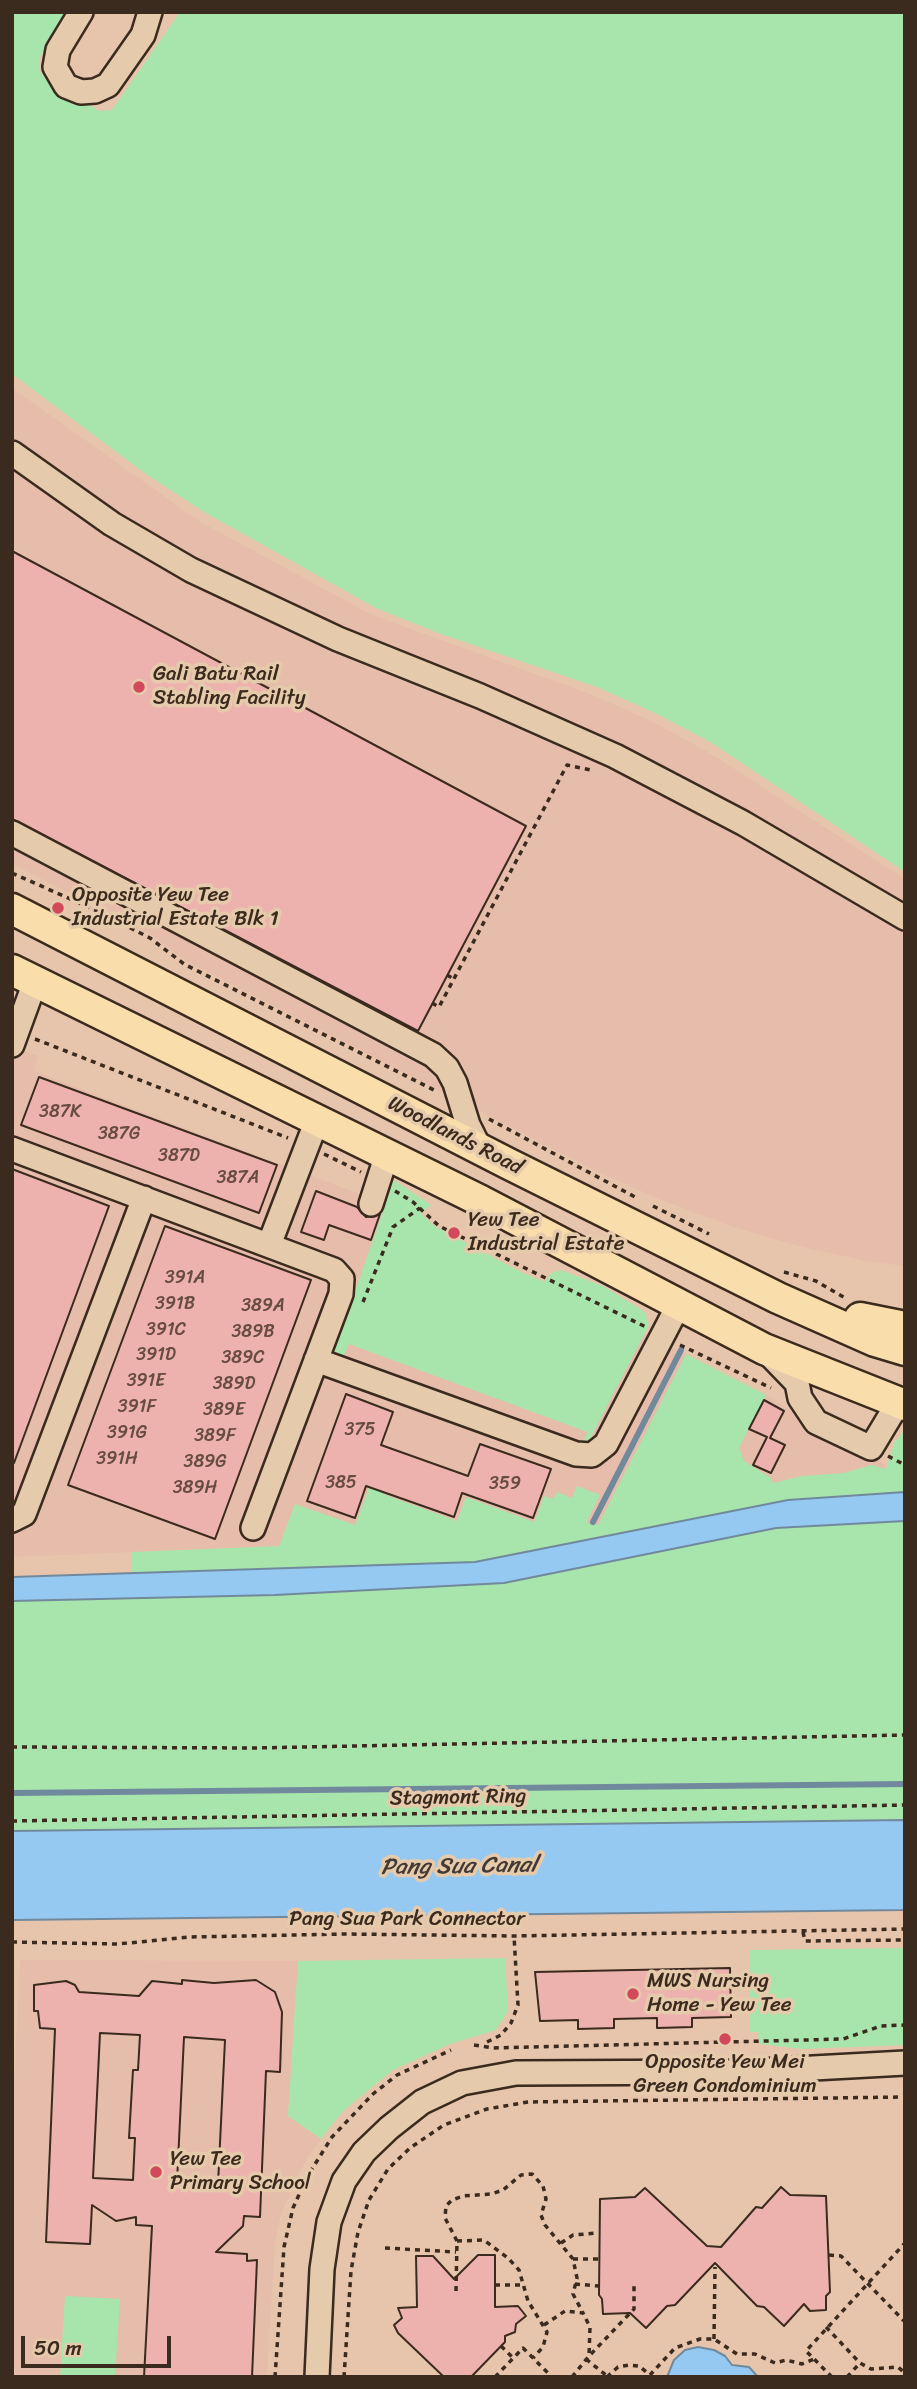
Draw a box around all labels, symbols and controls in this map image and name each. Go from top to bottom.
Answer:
place label: Gali Batu Rail Stabling Facility [153,662,306,712]
marker: Gali Batu Rail Stabling Facility [131,679,147,695]
place label: Opposite Yew Tee Industrial Estate Blk 1 [72,883,279,933]
marker: Opposite Yew Tee Industrial Estate Blk 1 [50,900,66,916]
street label: Woodlands Road [383,1091,527,1181]
house number: 387K [39,1101,81,1123]
house number: 387G [98,1123,140,1145]
house number: 387D [158,1145,200,1167]
house number: 387A [217,1167,259,1189]
place label: Yew Tee Industrial Estate [468,1208,624,1258]
marker: Yew Tee Industrial Estate [446,1225,462,1241]
house number: 391A [165,1267,205,1289]
house number: 391B [155,1293,195,1315]
house number: 389A [241,1295,285,1317]
house number: 391C [146,1319,186,1341]
house number: 389B [231,1321,275,1343]
house number: 391D [136,1344,176,1366]
house number: 389C [221,1347,265,1369]
house number: 391E [127,1370,165,1392]
house number: 389D [213,1373,255,1395]
house number: 391F [118,1396,156,1418]
house number: 389E [203,1399,245,1421]
house number: 375 [344,1419,376,1441]
house number: 391G [107,1422,147,1444]
house number: 389F [194,1425,236,1447]
house number: 391H [96,1448,138,1470]
house number: 389G [183,1451,227,1473]
house number: 385 [325,1472,357,1494]
house number: 359 [489,1473,521,1495]
house number: 389H [173,1477,217,1499]
street label: Stagmont Ring [389,1784,527,1812]
water label: Pang Sua Canal [381,1852,537,1882]
street label: Pang Sua Park Connector [289,1907,525,1933]
place label: MWS Nursing Home - Yew Tee [647,1969,792,2019]
marker: MWS Nursing Home - Yew Tee [625,1986,641,2002]
marker: Opposite Yew Mei Green Condominium [717,2031,733,2047]
place label: Opposite Yew Mei Green Condominium [633,2050,817,2100]
place label: Yew Tee Primary School [170,2147,311,2197]
marker: Yew Tee Primary School [148,2164,164,2180]
scale bar [24,2322,175,2366]
text: 50 m [34,2329,82,2367]

